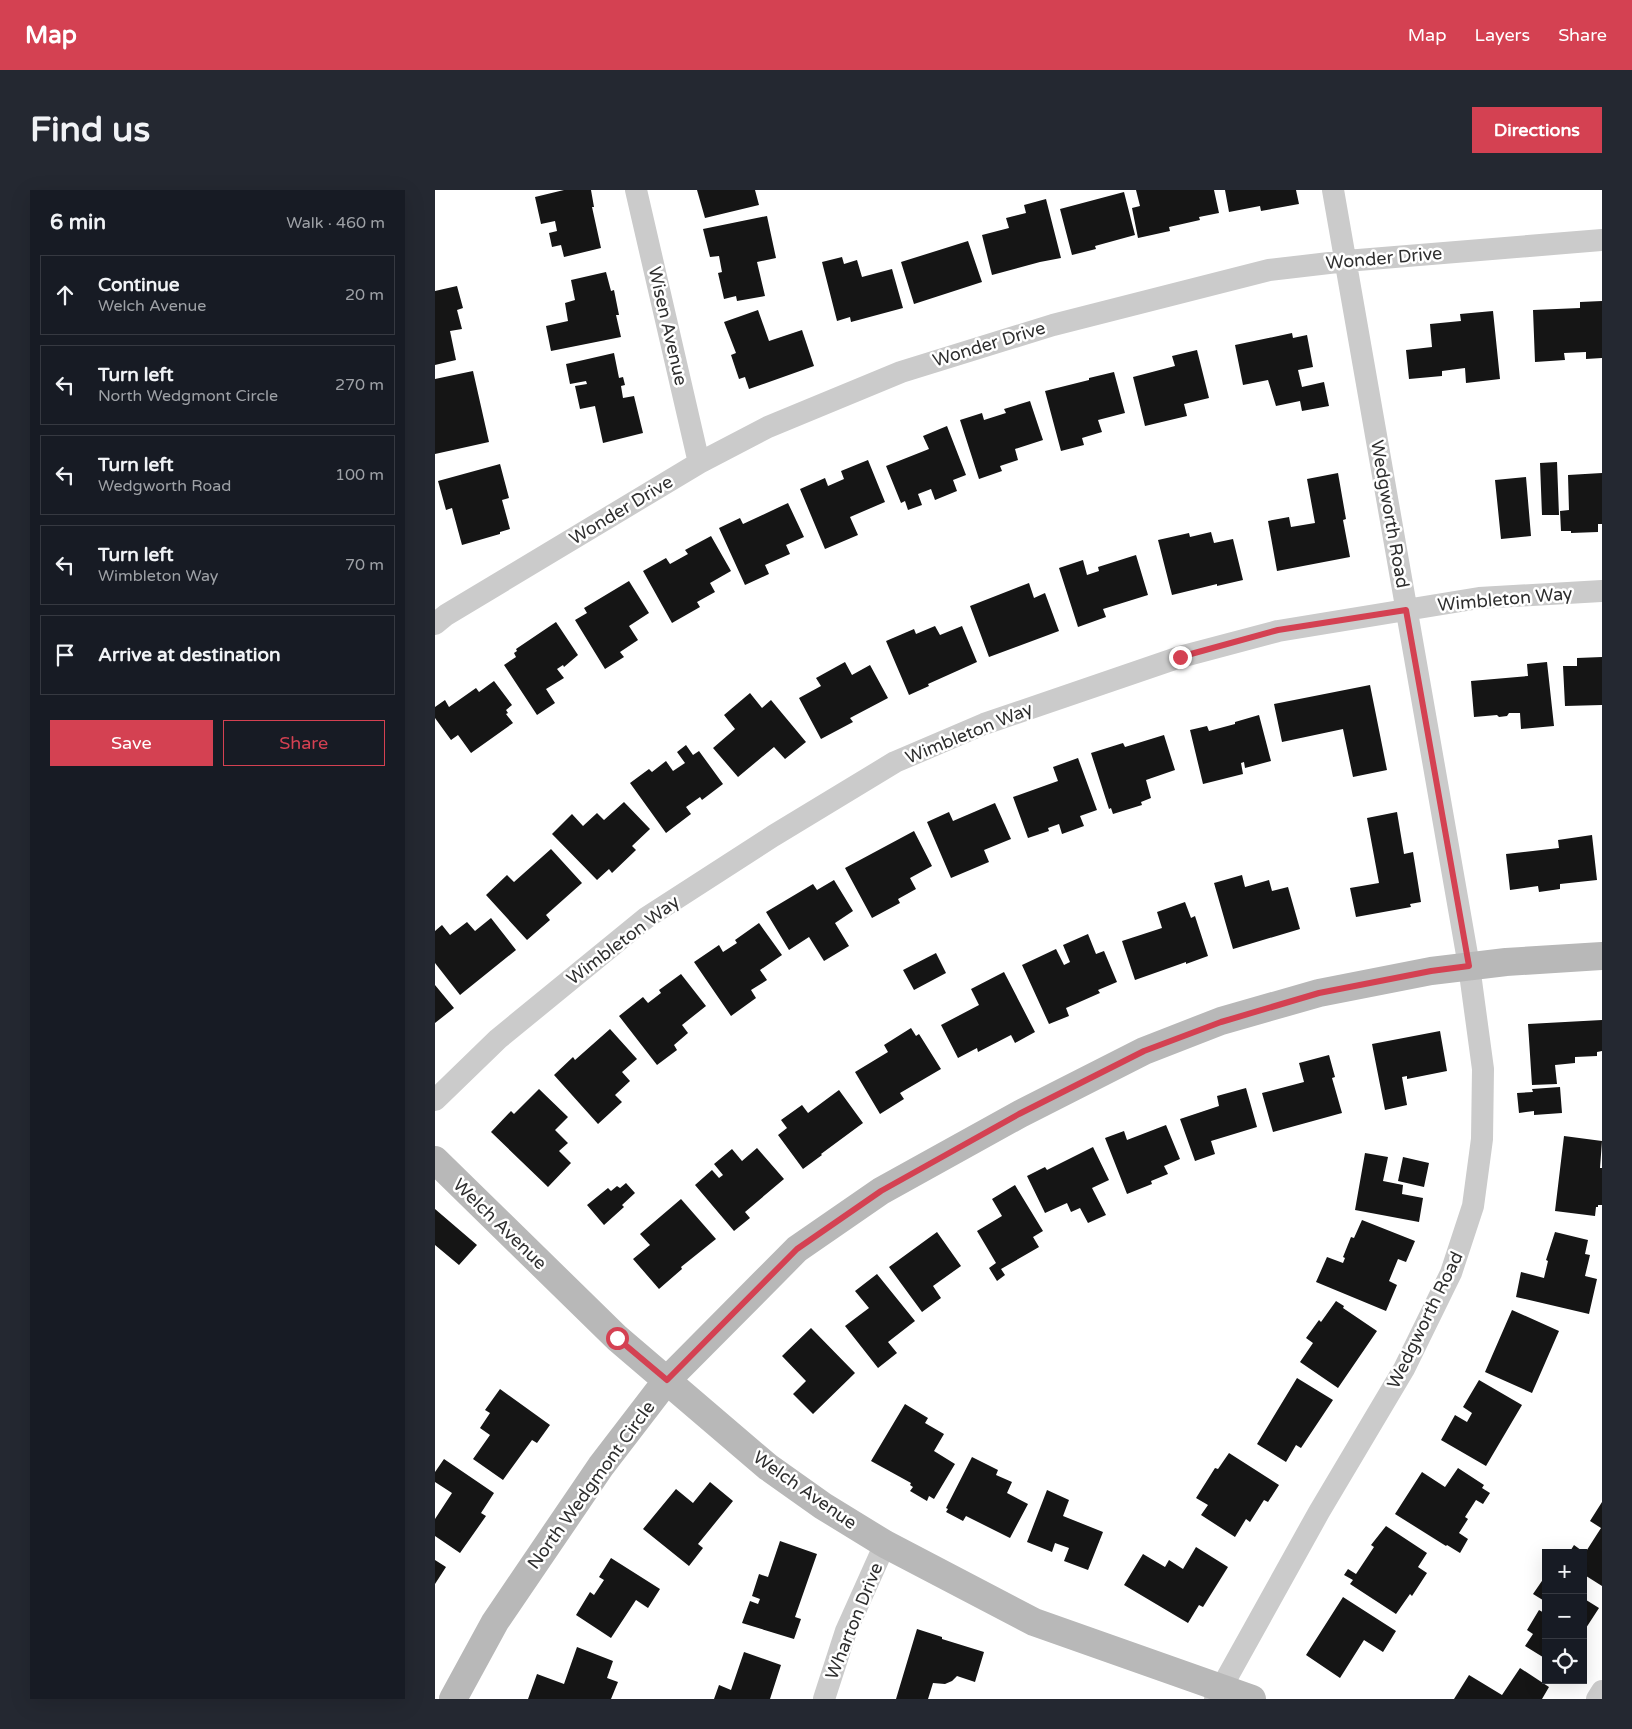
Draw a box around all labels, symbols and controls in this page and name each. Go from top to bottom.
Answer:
text: Map [25,21,77,50]
text: Map [1408,24,1447,46]
text: Layers [1475,24,1530,46]
text: Share [1558,24,1607,46]
button: Directions [1472,107,1602,153]
text: Find us [30,109,150,151]
text: 6 min [50,210,106,235]
text: Walk · 460 m [286,213,385,233]
street label: Wonder Drive [1325,242,1443,274]
street label: Wisen Avenue [644,264,692,388]
text: Continue [98,274,180,296]
icon: ahead [51,281,79,309]
text: 20 m [345,285,384,305]
text: Welch Avenue [98,296,206,316]
street label: Wonder Drive [930,316,1048,372]
text: Turn left [98,364,174,386]
icon: left [51,371,79,399]
text: 270 m [335,375,384,395]
text: North Wedgmont Circle [98,386,278,406]
street label: Wedgworth Road [1366,438,1414,590]
text: Turn left [98,454,174,476]
icon: left [51,461,79,489]
text: 100 m [335,465,384,485]
street label: Wonder Drive [565,471,677,549]
text: Wedgworth Road [98,476,231,496]
text: Turn left [98,544,174,566]
icon: left [51,551,79,579]
text: 70 m [345,555,384,575]
text: Wimbleton Way [98,566,218,586]
street label: Wimbleton Way [1437,582,1574,616]
icon: arrive [51,641,79,669]
text: Arrive at destination [98,644,281,666]
route end [1169,646,1192,669]
street label: Wimbleton Way [902,697,1036,769]
button: Save [50,720,213,766]
button: Share [223,720,385,766]
street label: Wimbleton Way [562,890,684,990]
street label: Welch Avenue [449,1174,551,1274]
street label: Wedgworth Road [1382,1248,1468,1392]
route start [606,1327,629,1350]
street label: North Wedgmont Circle [523,1397,659,1573]
street label: Welch Avenue [749,1446,861,1534]
map controls [1542,1549,1587,1684]
button: + [1542,1549,1587,1594]
street label: Wharton Drive [821,1559,887,1683]
button: − [1542,1594,1587,1639]
button: locate [1542,1639,1587,1684]

